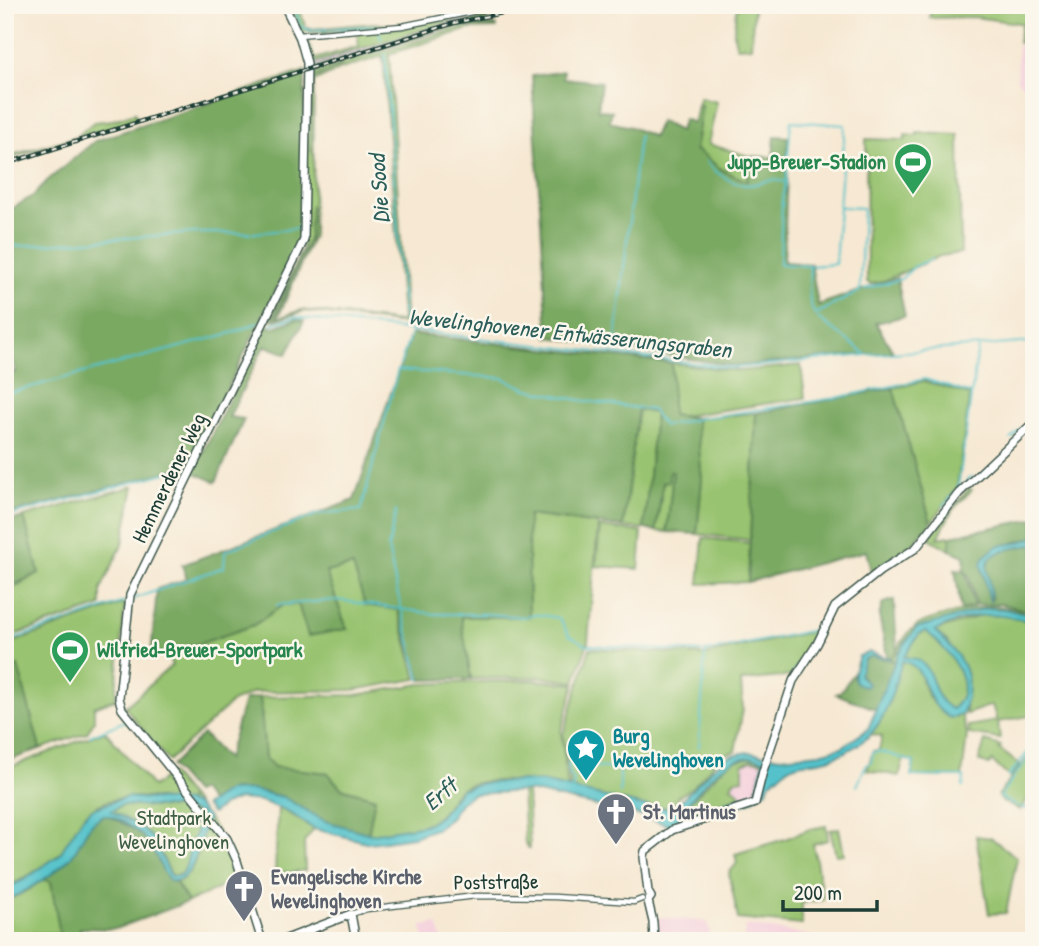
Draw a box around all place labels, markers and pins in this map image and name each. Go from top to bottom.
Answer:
sports icon: Jupp-Breuer-Stadion [892,141,934,196]
place label: Jupp-Breuer-Stadion [727,147,886,177]
sports icon: Wilfried-Breuer-Sportpark [49,629,91,684]
place label: Wilfried-Breuer-Sportpark [97,635,303,665]
place label: Burg Wevelinghoven [613,721,724,775]
place icon: Burg Wevelinghoven [565,727,607,782]
church icon: St. Martinus [595,791,637,846]
place label: St. Martinus [643,797,736,826]
place label: Evangelische Kirche Wevelinghoven [271,862,422,916]
church icon: Evangelische Kirche Wevelinghoven [223,868,265,923]

